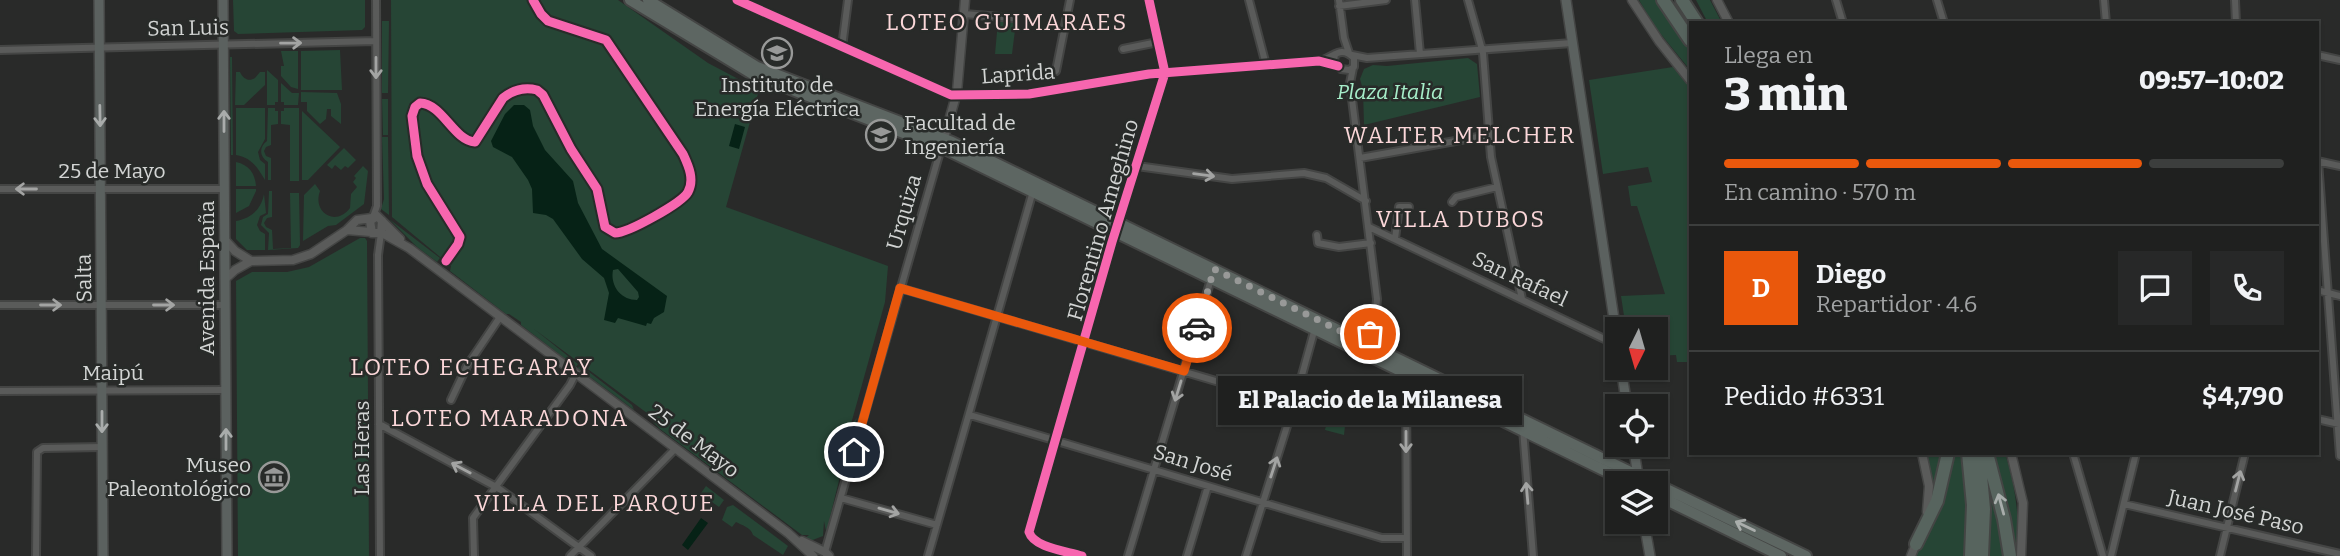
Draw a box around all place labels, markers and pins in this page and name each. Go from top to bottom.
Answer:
school or university icon: Instituto de Energía Eléctrica [760,36,794,70]
place label: Instituto de Energía Eléctrica [694,72,860,122]
place label: Facultad de Ingeniería [904,110,1016,160]
school or university icon: Facultad de Ingeniería [864,118,898,152]
pin [1340,304,1400,364]
callout: El Palacio de la Milanesa [1218,376,1522,425]
pin [824,422,884,482]
place label: Museo Paleontológico [107,452,251,502]
museum icon: Museo Paleontológico [257,460,291,494]

